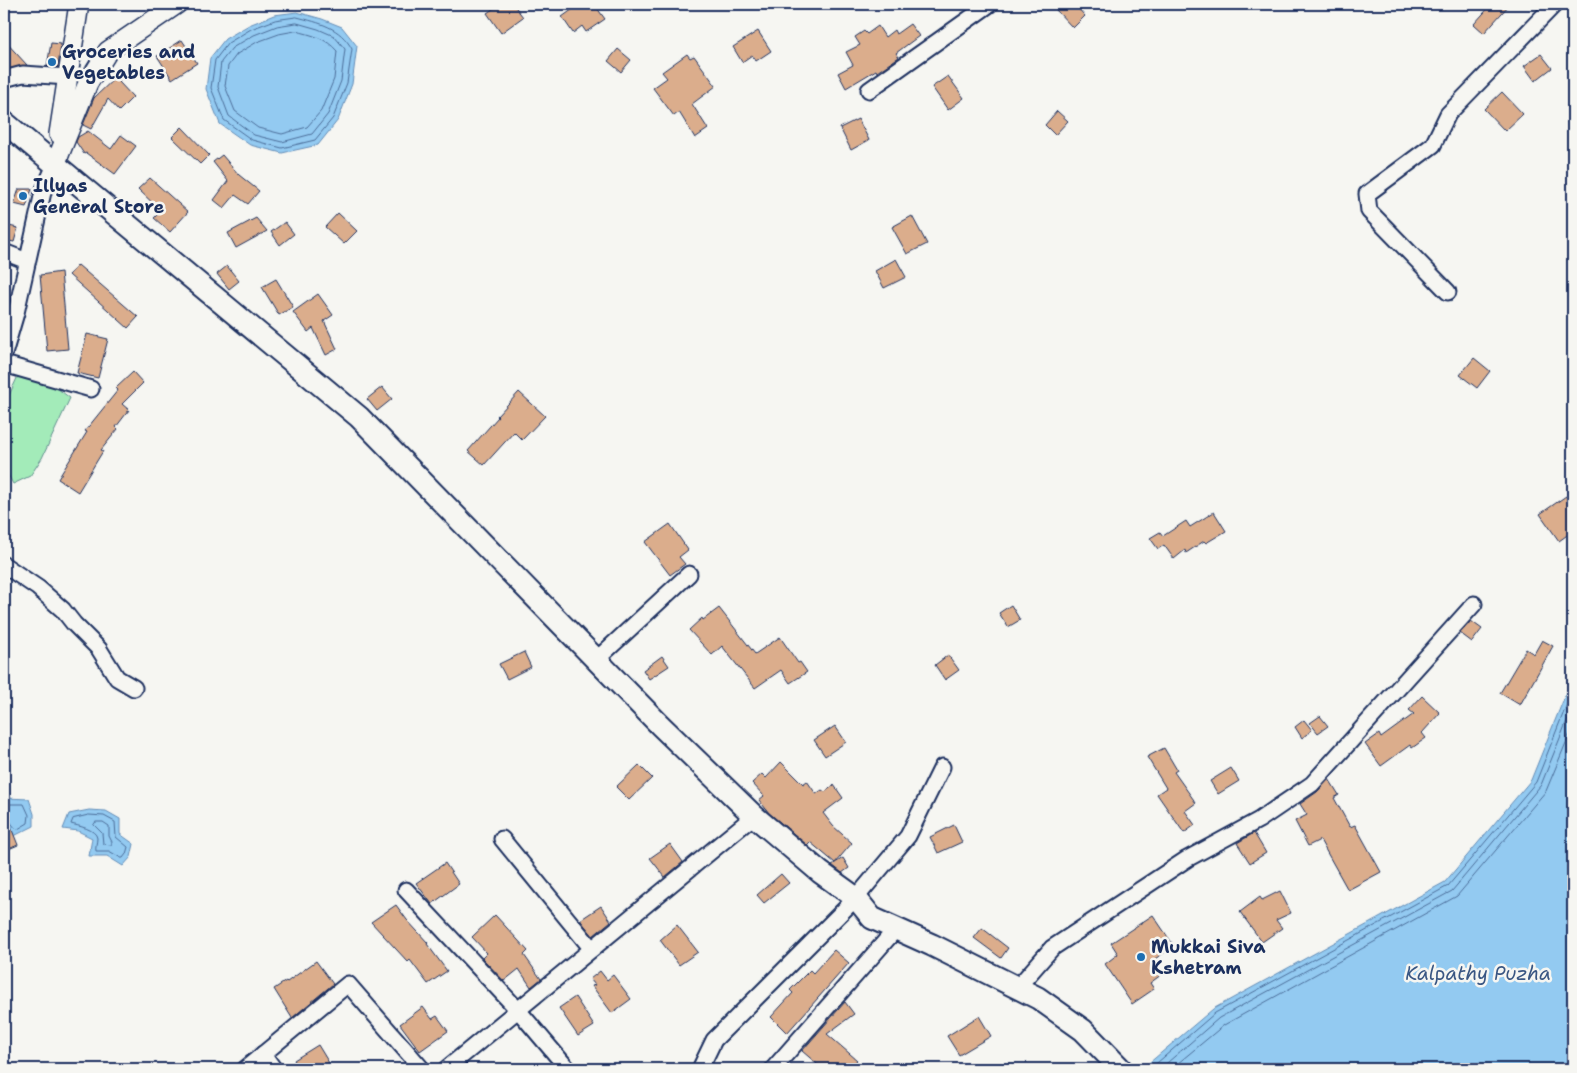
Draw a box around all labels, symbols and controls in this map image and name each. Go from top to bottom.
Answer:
place label: Groceries and Vegetables [62,40,195,85]
marker: Groceries and Vegetables [46,56,58,68]
place label: Illyas General Store [33,174,164,219]
marker: Illyas General Store [17,190,29,202]
place label: Mukkai Siva Kshetram [1151,935,1266,980]
marker: Mukkai Siva Kshetram [1135,951,1147,963]
water label: Kalpathy Puzha [1405,961,1551,986]

